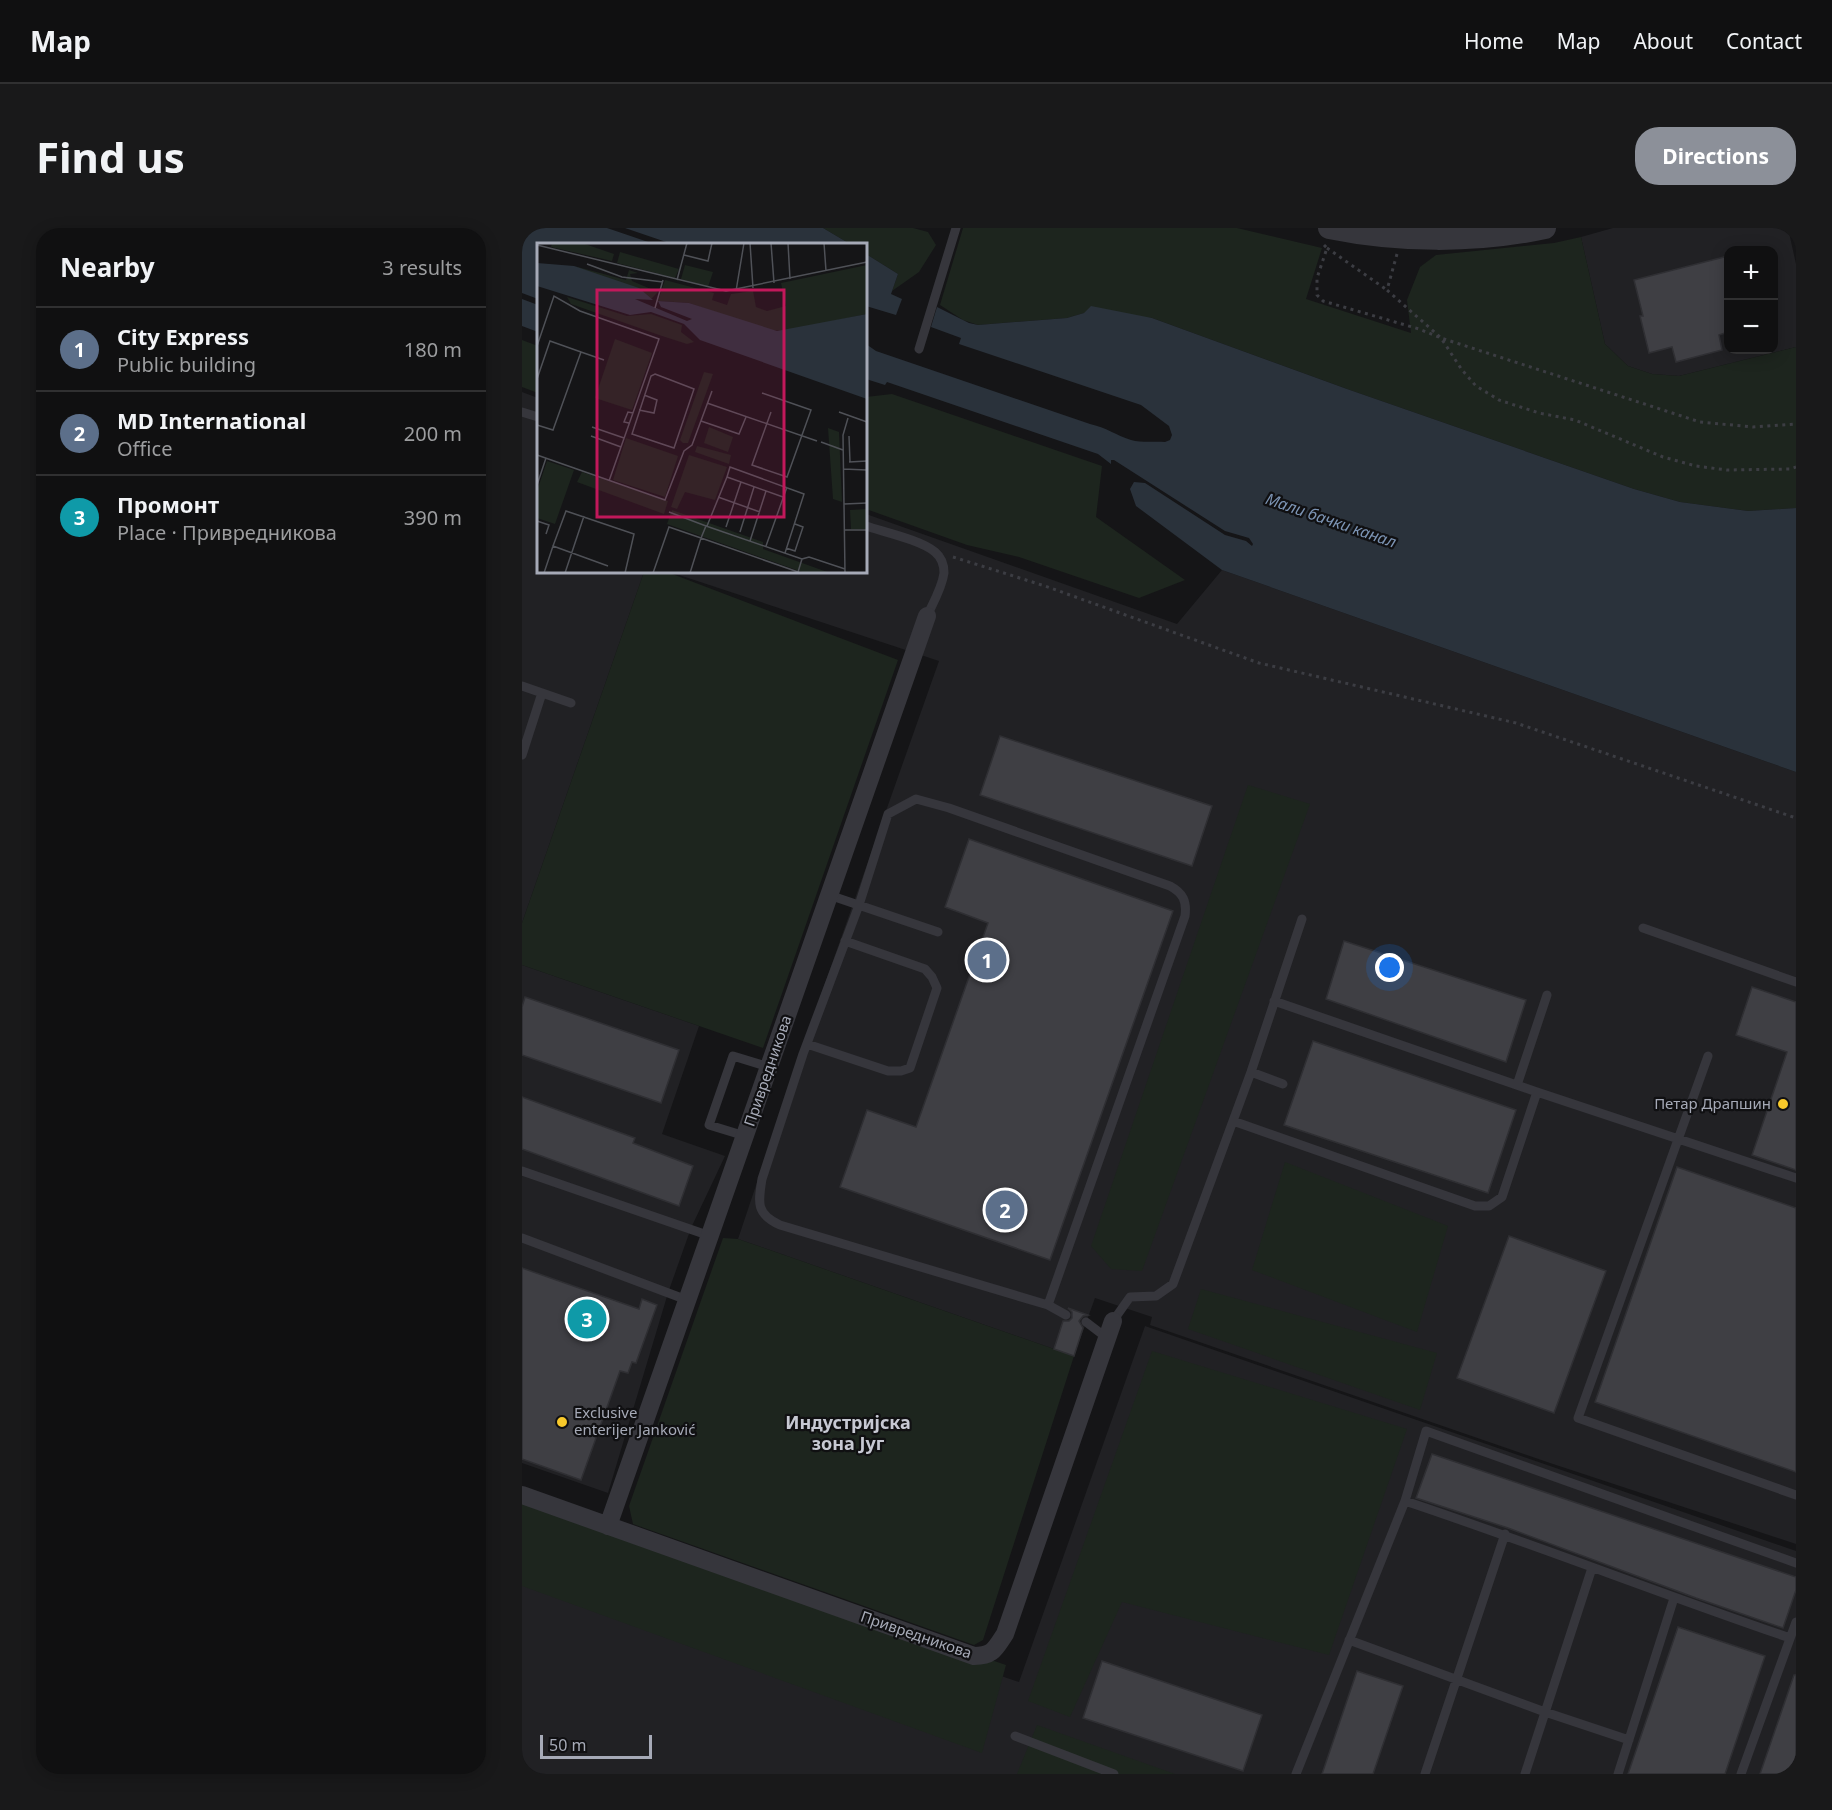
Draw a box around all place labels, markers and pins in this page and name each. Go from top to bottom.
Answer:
pin: 1 [968,938,1006,982]
place label: Петар Драпшин [1654,1093,1771,1113]
marker: Петар Драпшин [1776,1097,1790,1111]
pin: 2 [986,1188,1024,1232]
pin: 3 [568,1296,606,1342]
place label: Exclusive enterijer Janković [574,1402,695,1439]
marker: Exclusive enterijer Janković [555,1415,569,1429]

